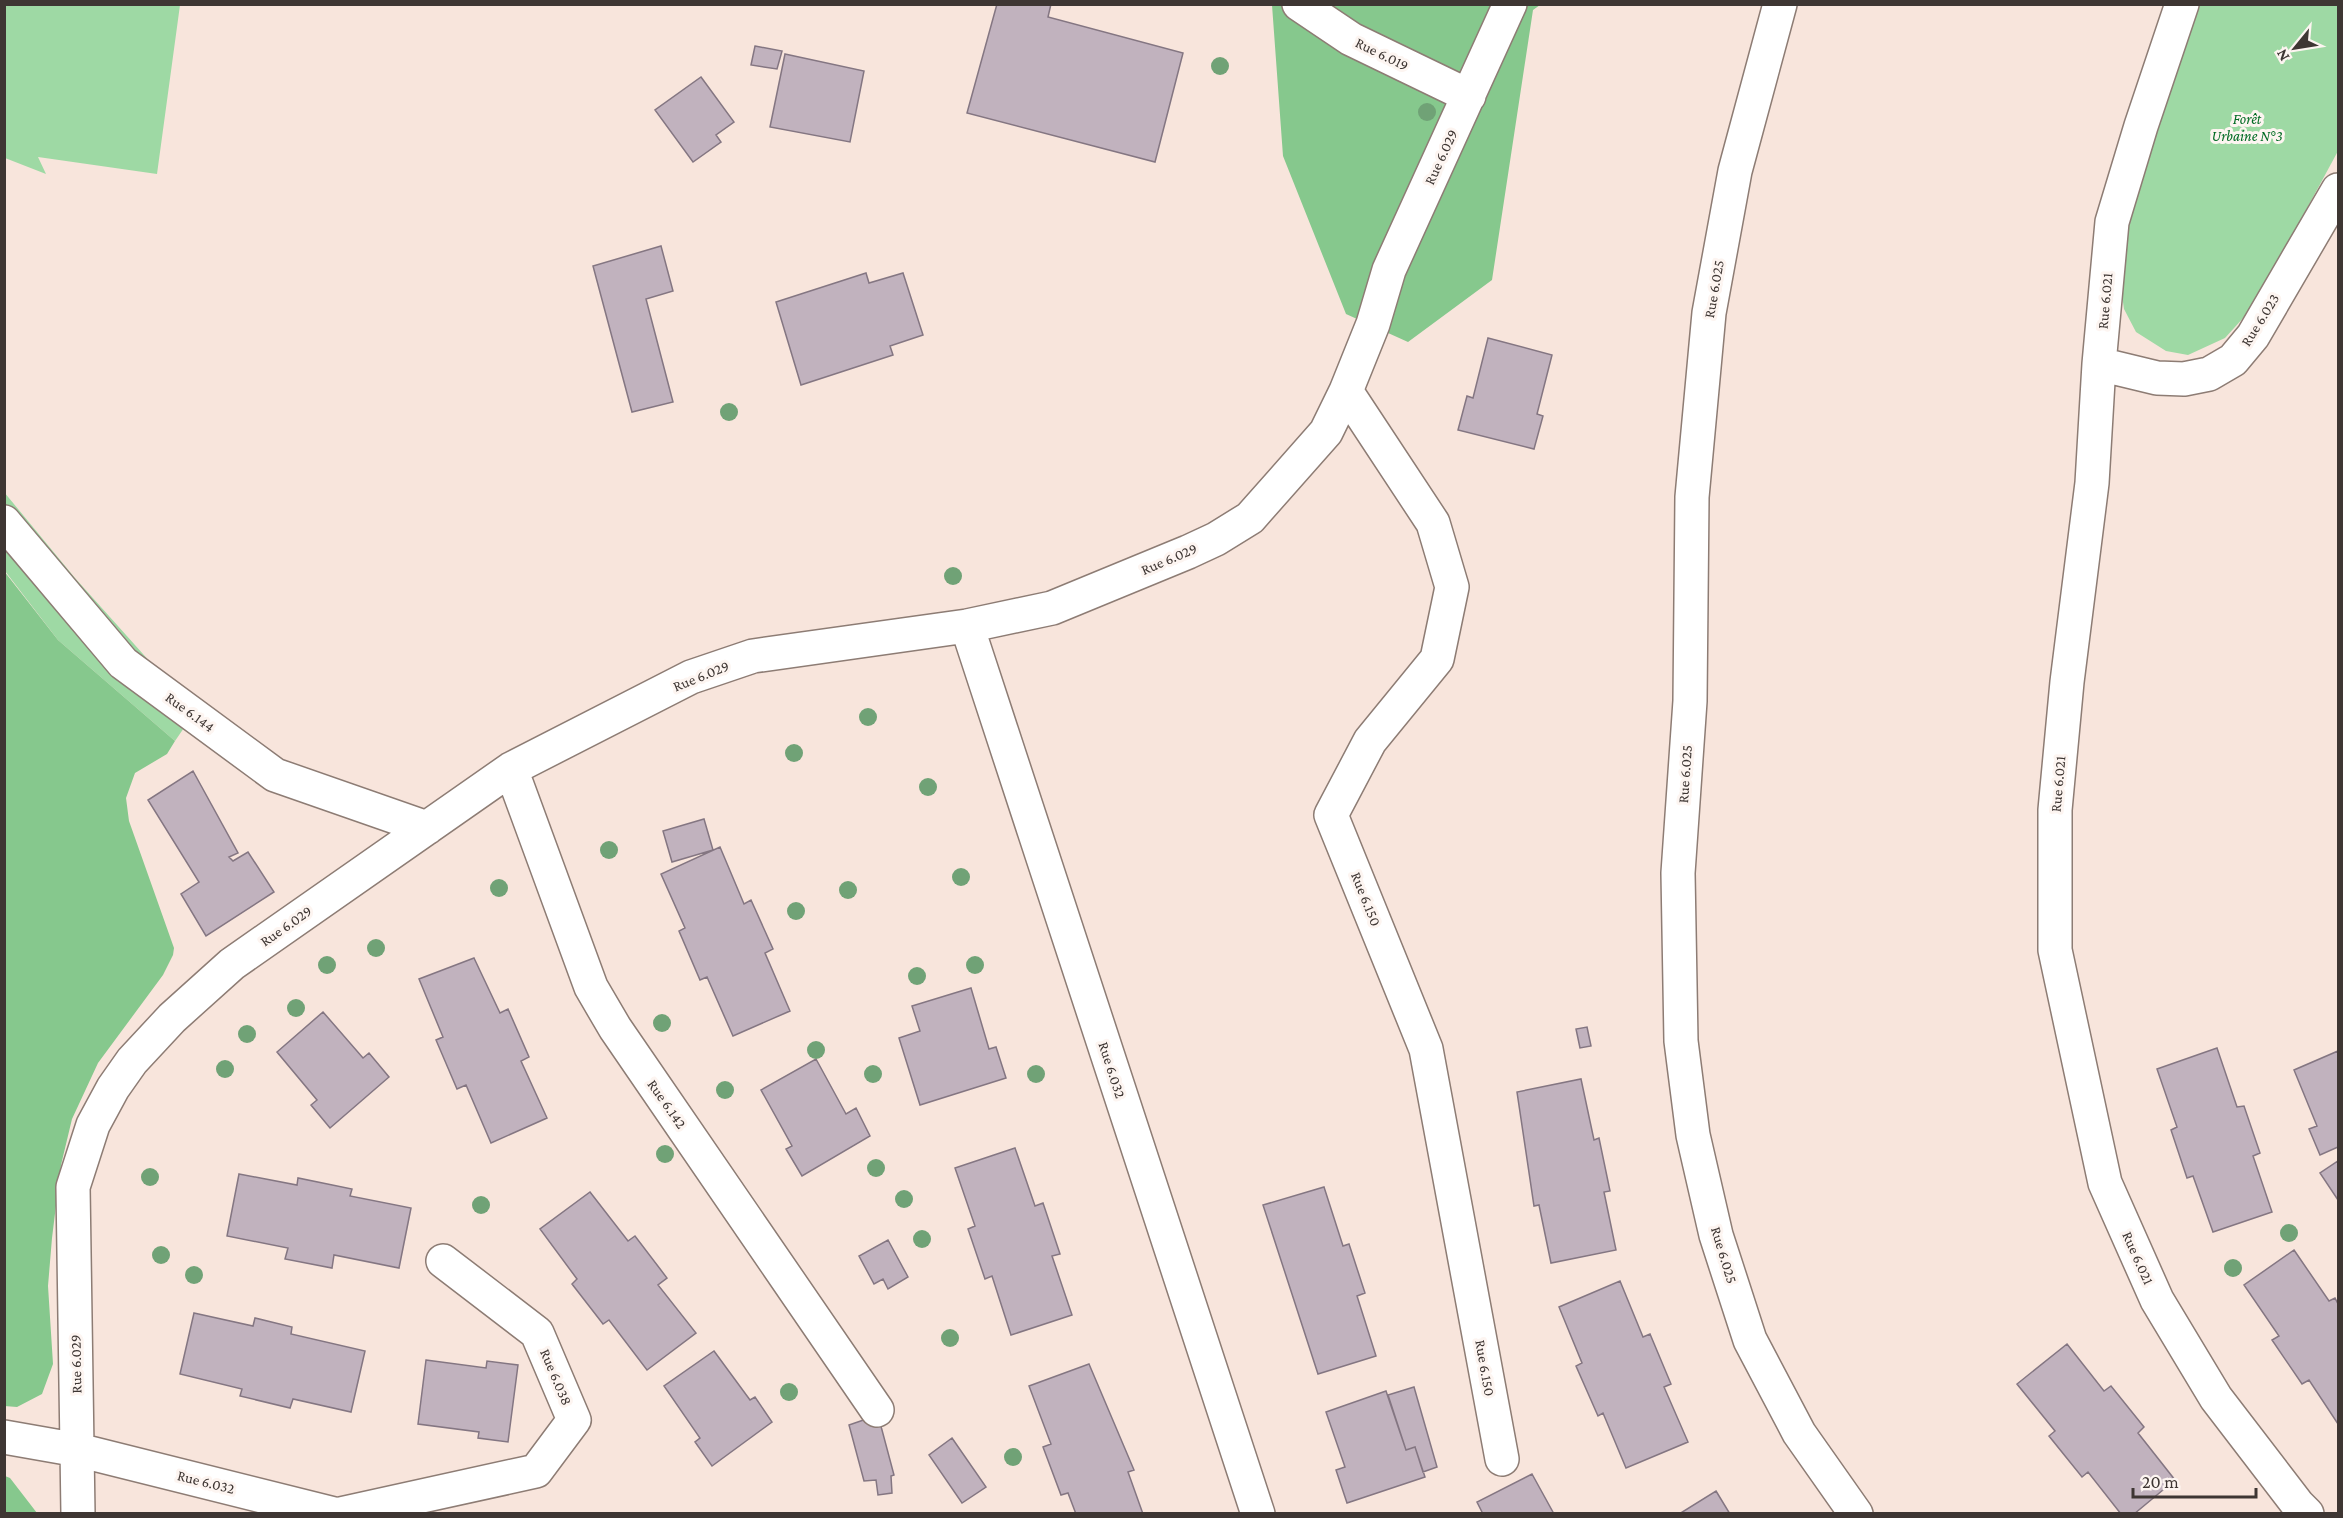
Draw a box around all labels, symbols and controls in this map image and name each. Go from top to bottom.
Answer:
north arrow [2265,18,2325,78]
street label: Rue 6.019 [1353,34,1411,74]
text: N [2272,46,2293,64]
park label: Forêt Urbaine N°3 [2211,111,2283,144]
street label: Rue 6.029 [1421,127,1461,187]
street label: Rue 6.025 [1701,259,1727,319]
street label: Rue 6.021 [2095,272,2115,330]
street label: Rue 6.023 [2238,291,2282,349]
street label: Rue 6.029 [1139,540,1199,578]
street label: Rue 6.029 [671,658,731,694]
street label: Rue 6.144 [162,689,218,735]
street label: Rue 6.025 [1675,744,1695,804]
street label: Rue 6.021 [2048,755,2068,813]
street label: Rue 6.150 [1348,870,1384,928]
street label: Rue 6.029 [257,902,315,950]
street label: Rue 6.032 [1095,1040,1129,1100]
street label: Rue 6.142 [644,1076,690,1132]
street label: Rue 6.025 [1708,1225,1740,1285]
street label: Rue 6.021 [2119,1229,2157,1287]
street label: Rue 6.029 [67,1334,85,1394]
street label: Rue 6.150 [1472,1339,1498,1397]
street label: Rue 6.038 [537,1346,575,1408]
scale bar [2133,1461,2256,1499]
street label: Rue 6.032 [176,1467,236,1497]
text: 20 m [2142,1472,2179,1492]

